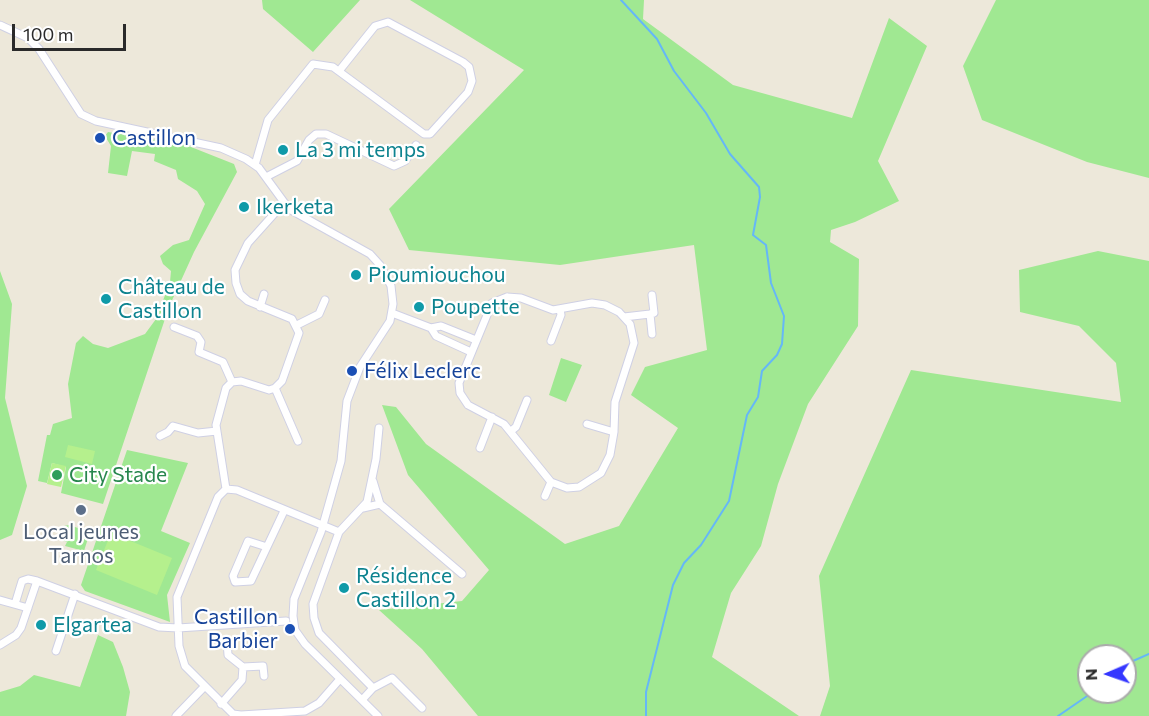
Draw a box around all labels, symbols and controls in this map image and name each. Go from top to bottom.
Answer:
scale bar [15,12,129,50]
text: 100 m [23,23,73,45]
place label: Castillon [112,125,196,151]
marker: Castillon [93,131,107,145]
place label: La 3 mi temps [295,137,425,163]
marker: La 3 mi temps [276,143,290,157]
place label: Ikerketa [256,194,334,220]
marker: Ikerketa [237,200,251,214]
place label: Pioumiouchou [368,262,506,288]
marker: Pioumiouchou [349,268,363,282]
place label: Château de Castillon [118,274,225,324]
marker: Château de Castillon [99,292,113,306]
place label: Poupette [431,294,520,320]
marker: Poupette [412,300,426,314]
place label: Félix Leclerc [364,358,481,384]
marker: Félix Leclerc [345,364,359,378]
place label: City Stade [69,462,167,488]
marker: City Stade [50,468,64,482]
marker: Local jeunes Tarnos [74,503,88,517]
place label: Local jeunes Tarnos [23,519,139,569]
place label: Résidence Castillon 2 [356,563,456,613]
marker: Résidence Castillon 2 [337,581,351,595]
place label: Castillon Barbier [194,604,278,654]
place label: Elgartea [53,612,132,638]
marker: Elgartea [34,618,48,632]
marker: Castillon Barbier [283,622,297,636]
north arrow [1077,644,1137,704]
text: N [1081,668,1100,681]

